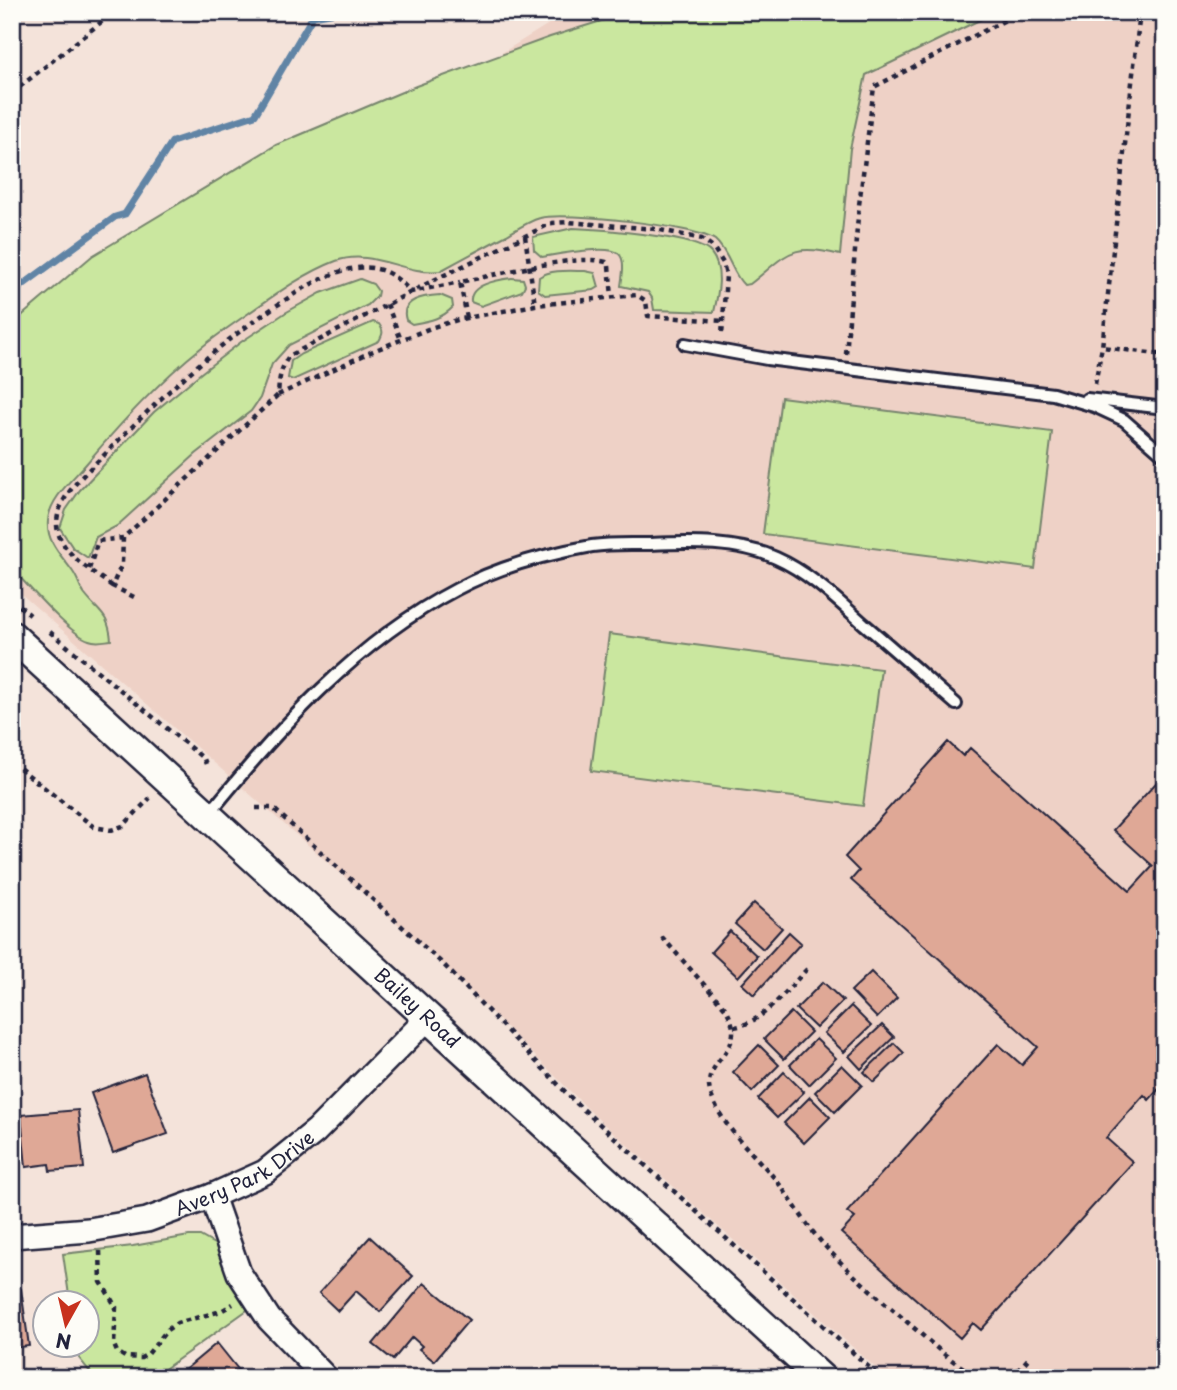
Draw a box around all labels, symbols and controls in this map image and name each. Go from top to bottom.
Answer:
street label: Bailey Road [369,960,467,1054]
street label: Avery Park Drive [171,1123,320,1222]
north arrow [32,1288,102,1358]
text: N [54,1327,73,1357]

